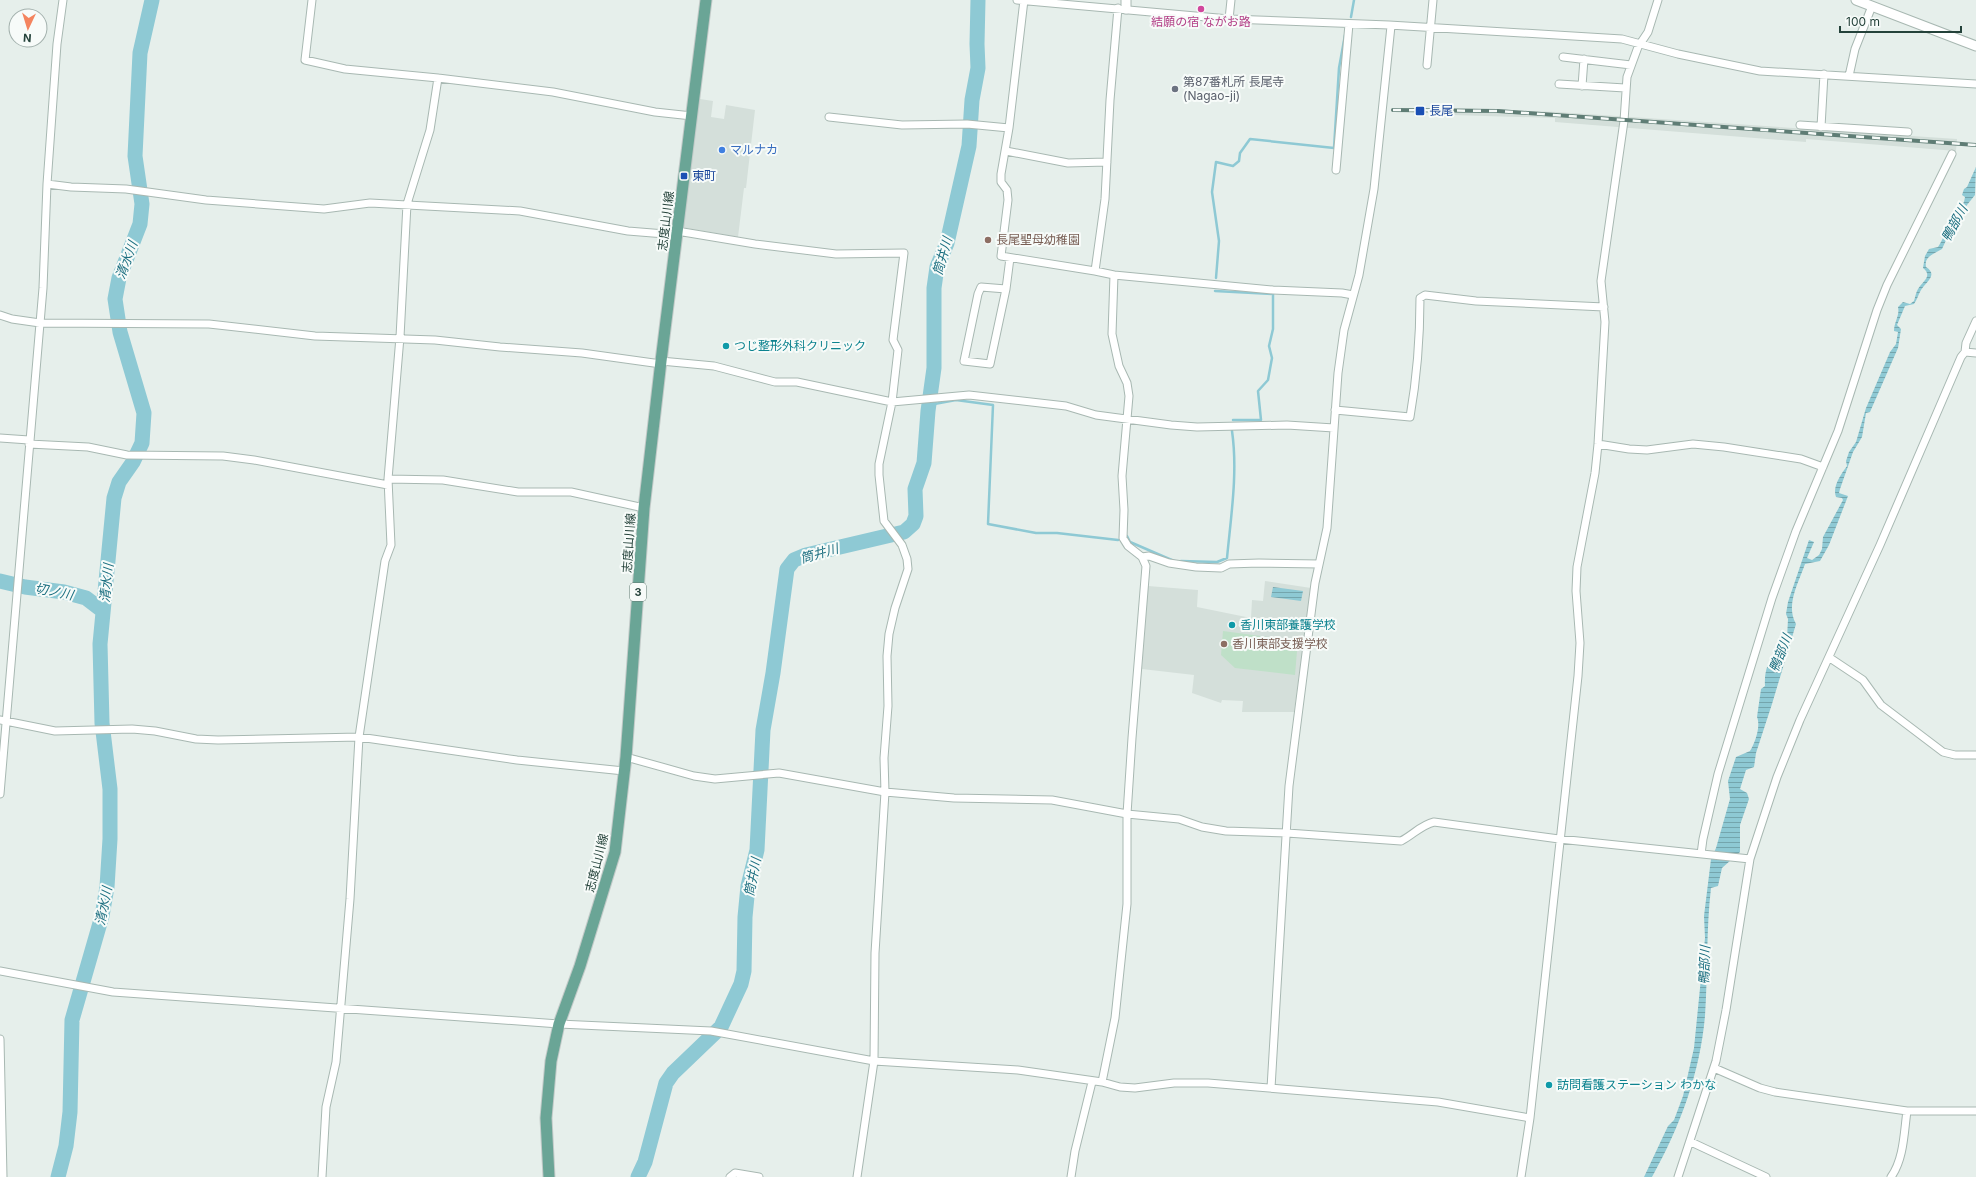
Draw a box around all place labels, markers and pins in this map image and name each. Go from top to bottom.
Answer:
marker: 結願の宿 ながお路 [1196,4,1206,14]
place label: 結願の宿 ながお路 [1151,14,1251,29]
place label: 第87番札所 長尾寺 (Nagao-ji) [1183,74,1285,103]
marker: 第87番札所 長尾寺 (Nagao-ji) [1170,84,1180,94]
place label: 長尾 [1429,103,1453,118]
marker: 長尾 [1414,105,1426,117]
place label: マルナカ [730,142,778,157]
marker: マルナカ [717,145,727,155]
place label: 東町 [692,168,716,183]
marker: 東町 [679,171,689,181]
place label: 長尾聖母幼稚園 [996,232,1080,247]
marker: 長尾聖母幼稚園 [983,235,993,245]
place label: つじ整形外科クリニック [734,338,866,353]
marker: つじ整形外科クリニック [721,341,731,351]
place label: 香川東部養護学校 [1240,617,1336,632]
marker: 香川東部養護学校 [1227,620,1237,630]
place label: 香川東部支援学校 [1232,636,1328,651]
marker: 香川東部支援学校 [1219,639,1229,649]
place label: 訪問看護ステーション わかな [1557,1077,1716,1092]
marker: 訪問看護ステーション わかな [1544,1080,1554,1090]

